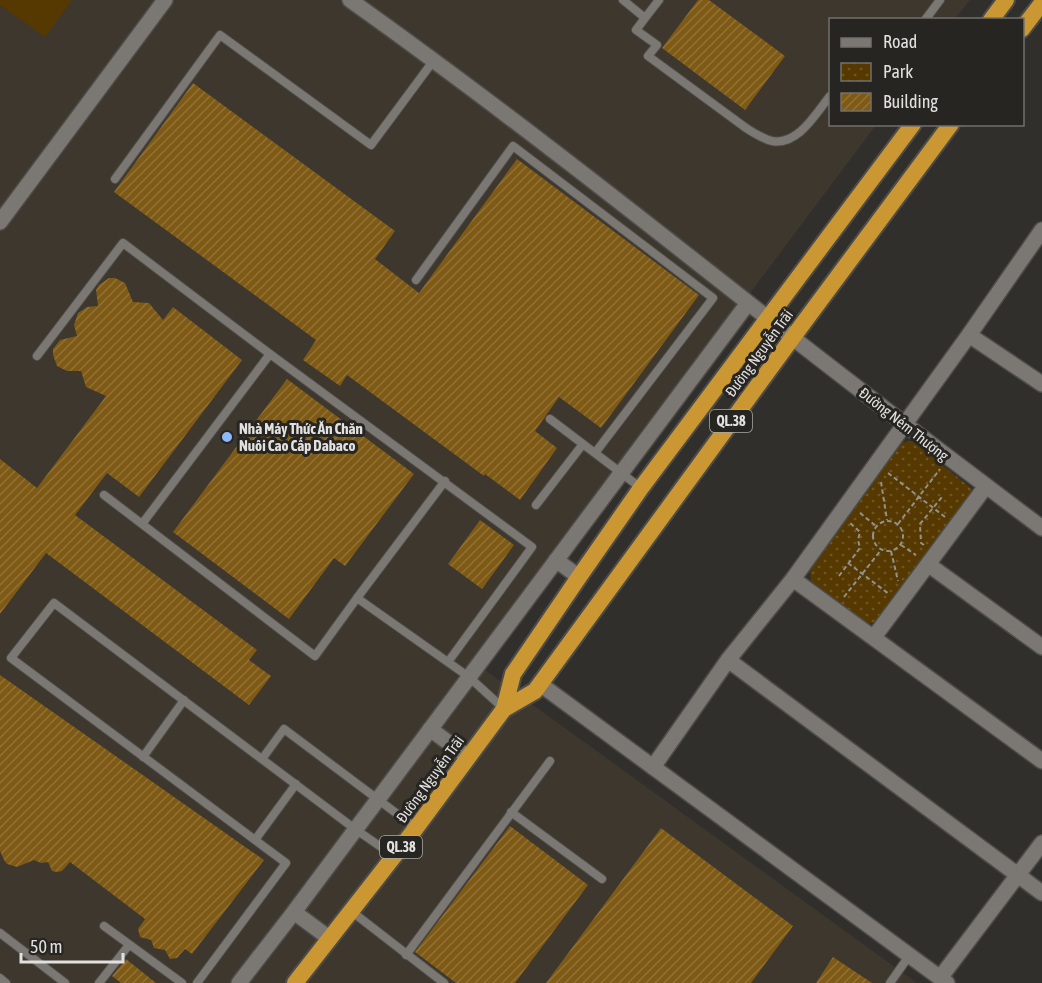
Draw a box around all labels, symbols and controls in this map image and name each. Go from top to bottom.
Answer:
legend [829,18,1024,126]
text: Road [883,31,917,52]
text: Park [883,61,913,82]
text: Building [883,91,938,112]
street label: Đường Nguyễn Trãi [722,306,796,400]
street label: Đường Ném Thượng [856,384,952,464]
road number: QL.38 [710,410,752,432]
place label: Nhà Máy Thức Ăn Chăn Nuôi Cao Cấp Dabaco [239,420,363,454]
marker: Nhà Máy Thức Ăn Chăn Nuôi Cao Cấp Dabaco [220,430,234,444]
street label: Đường Nguyễn Trãi [393,732,467,826]
road number: QL.38 [380,836,422,858]
scale bar [21,926,123,964]
text: 50 m [30,936,62,957]

